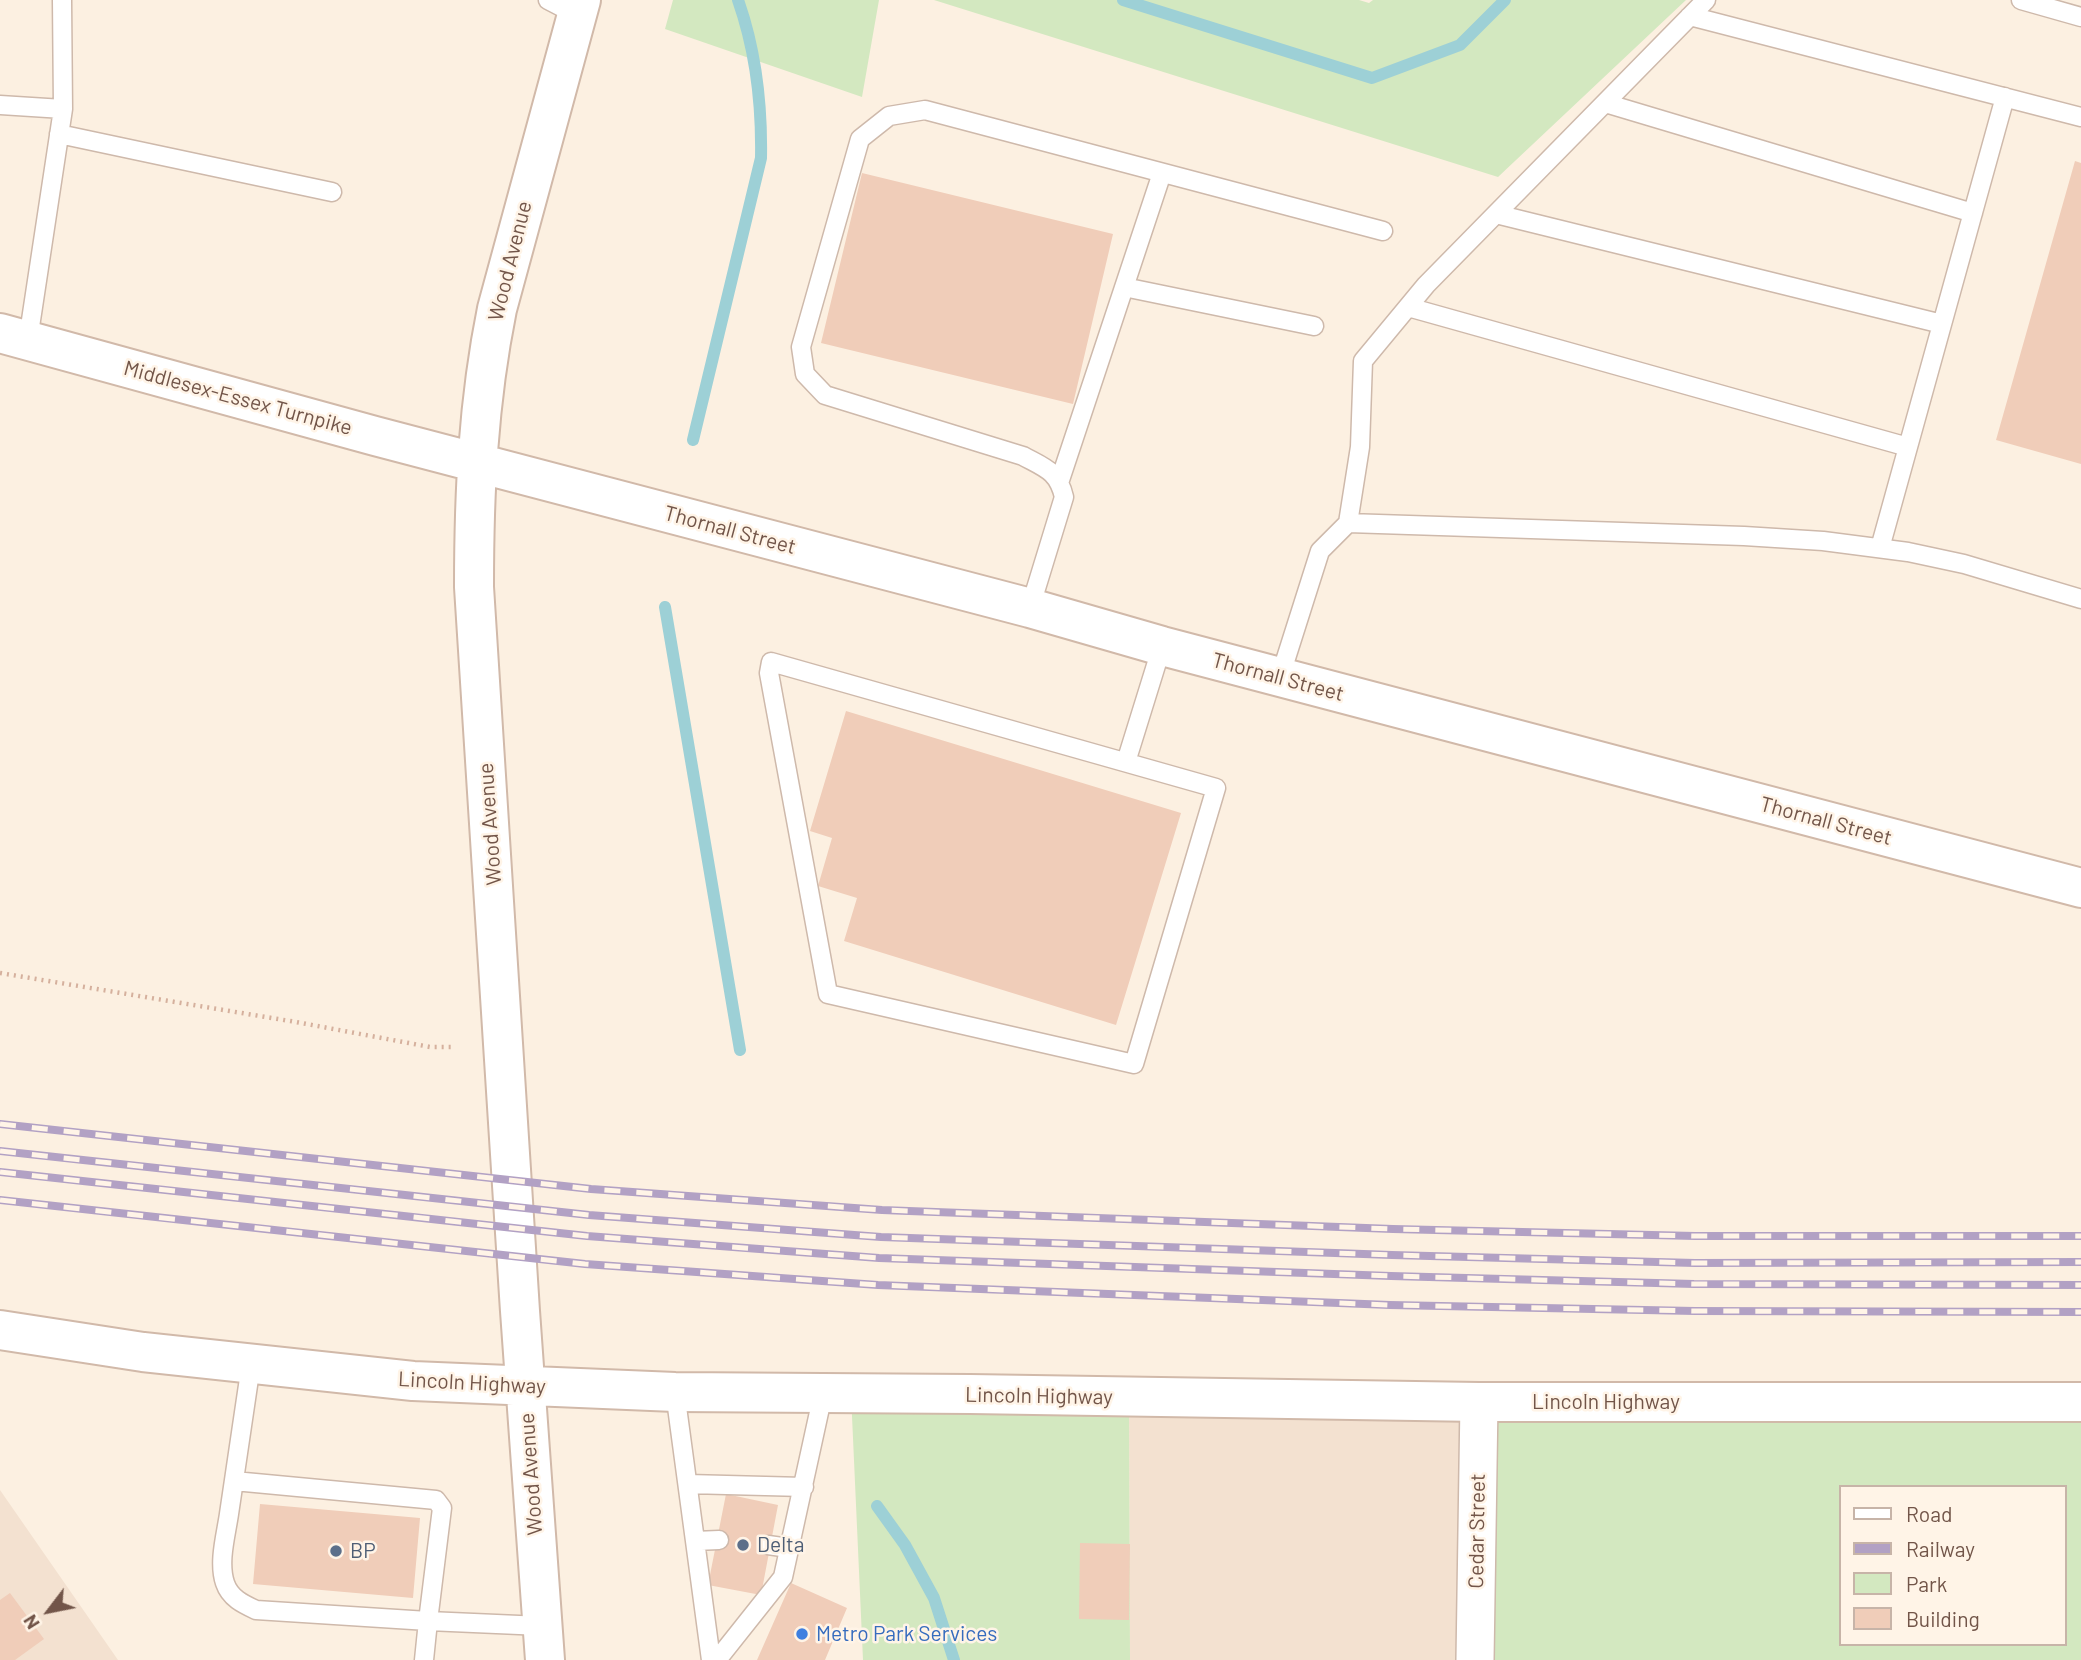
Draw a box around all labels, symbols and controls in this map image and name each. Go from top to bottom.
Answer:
street label: Wood Avenue [483,198,537,324]
street label: Middlesex-Essex Turnpike [121,355,355,441]
street label: Thornall Street [661,500,799,560]
street label: Thornall Street [1209,647,1347,707]
street label: Wood Avenue [473,762,507,886]
street label: Thornall Street [1757,791,1895,851]
street label: Lincoln Highway [398,1367,546,1399]
street label: Lincoln Highway [965,1382,1113,1410]
street label: Lincoln Highway [1532,1389,1680,1415]
street label: Wood Avenue [514,1412,548,1536]
street label: Cedar Street [1463,1473,1491,1589]
legend [1840,1485,2067,1646]
text: Road [1906,1501,1952,1526]
place label: Delta [757,1532,804,1558]
text: Railway [1906,1536,1975,1561]
marker: Delta [735,1537,751,1553]
place label: BP [350,1538,376,1564]
marker: BP [328,1543,344,1559]
text: Park [1906,1571,1947,1596]
north arrow [14,1576,84,1646]
text: Building [1906,1606,1980,1631]
text: N [18,1611,44,1634]
place label: Metro Park Services [816,1621,997,1647]
marker: Metro Park Services [794,1626,810,1642]

